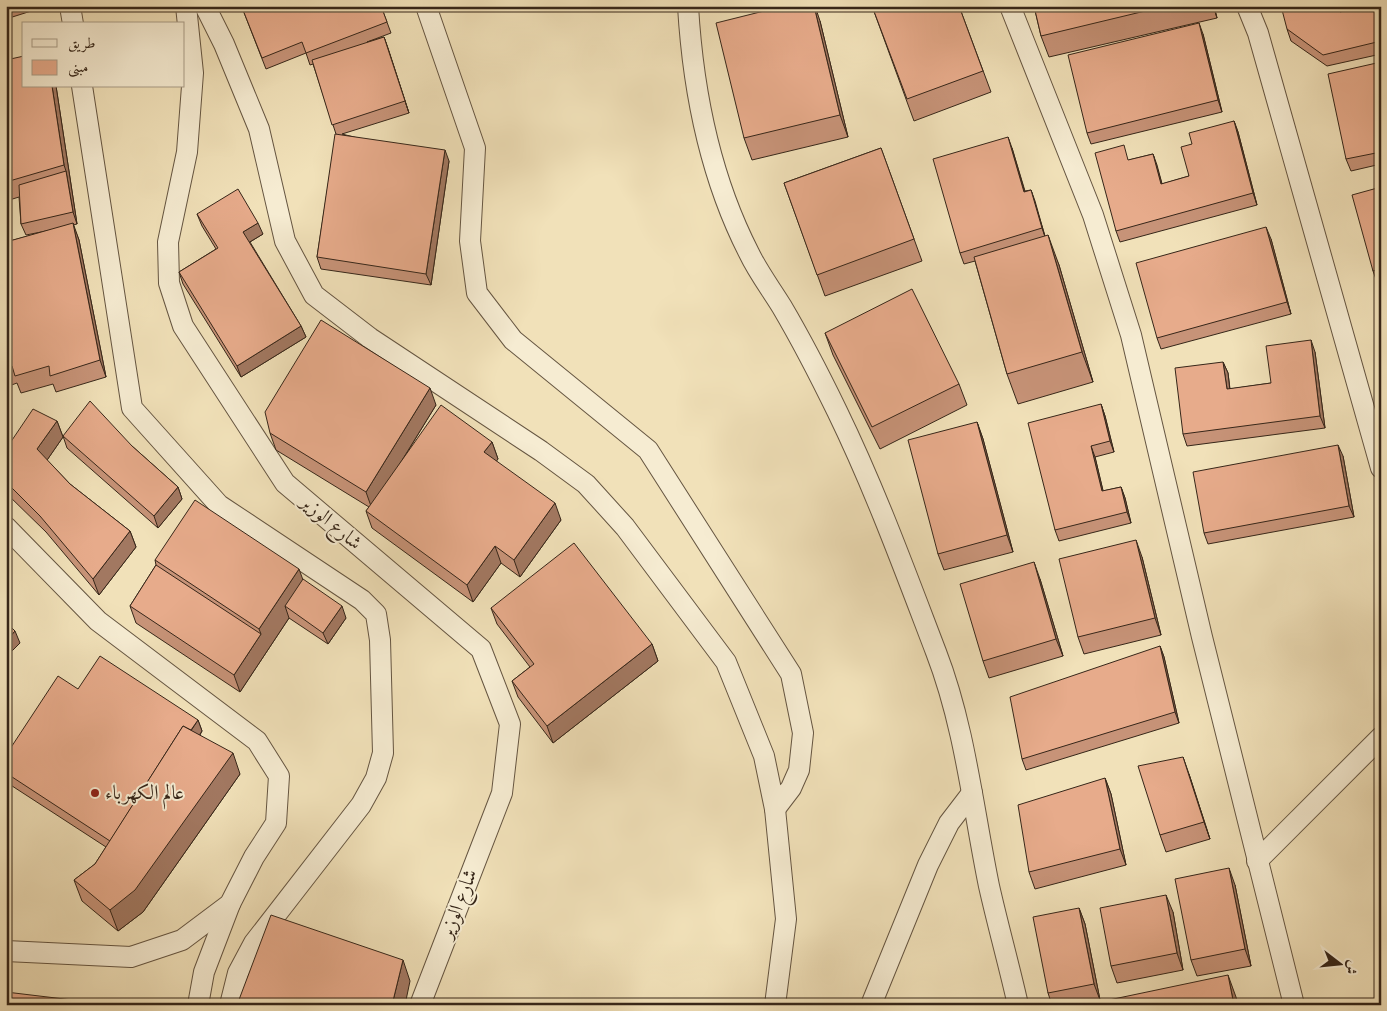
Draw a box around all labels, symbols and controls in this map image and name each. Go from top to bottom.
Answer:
legend [22,22,185,88]
text: طريق [68,34,95,53]
text: مبنى [68,58,88,78]
street label: شارع الوزير [291,489,367,559]
place label: عالم الكهرباء [105,781,184,810]
marker: عالم الكهرباء [89,787,101,799]
street label: شارع الوزير [434,866,487,946]
north arrow [1314,938,1364,988]
text: ش [1341,958,1362,977]

